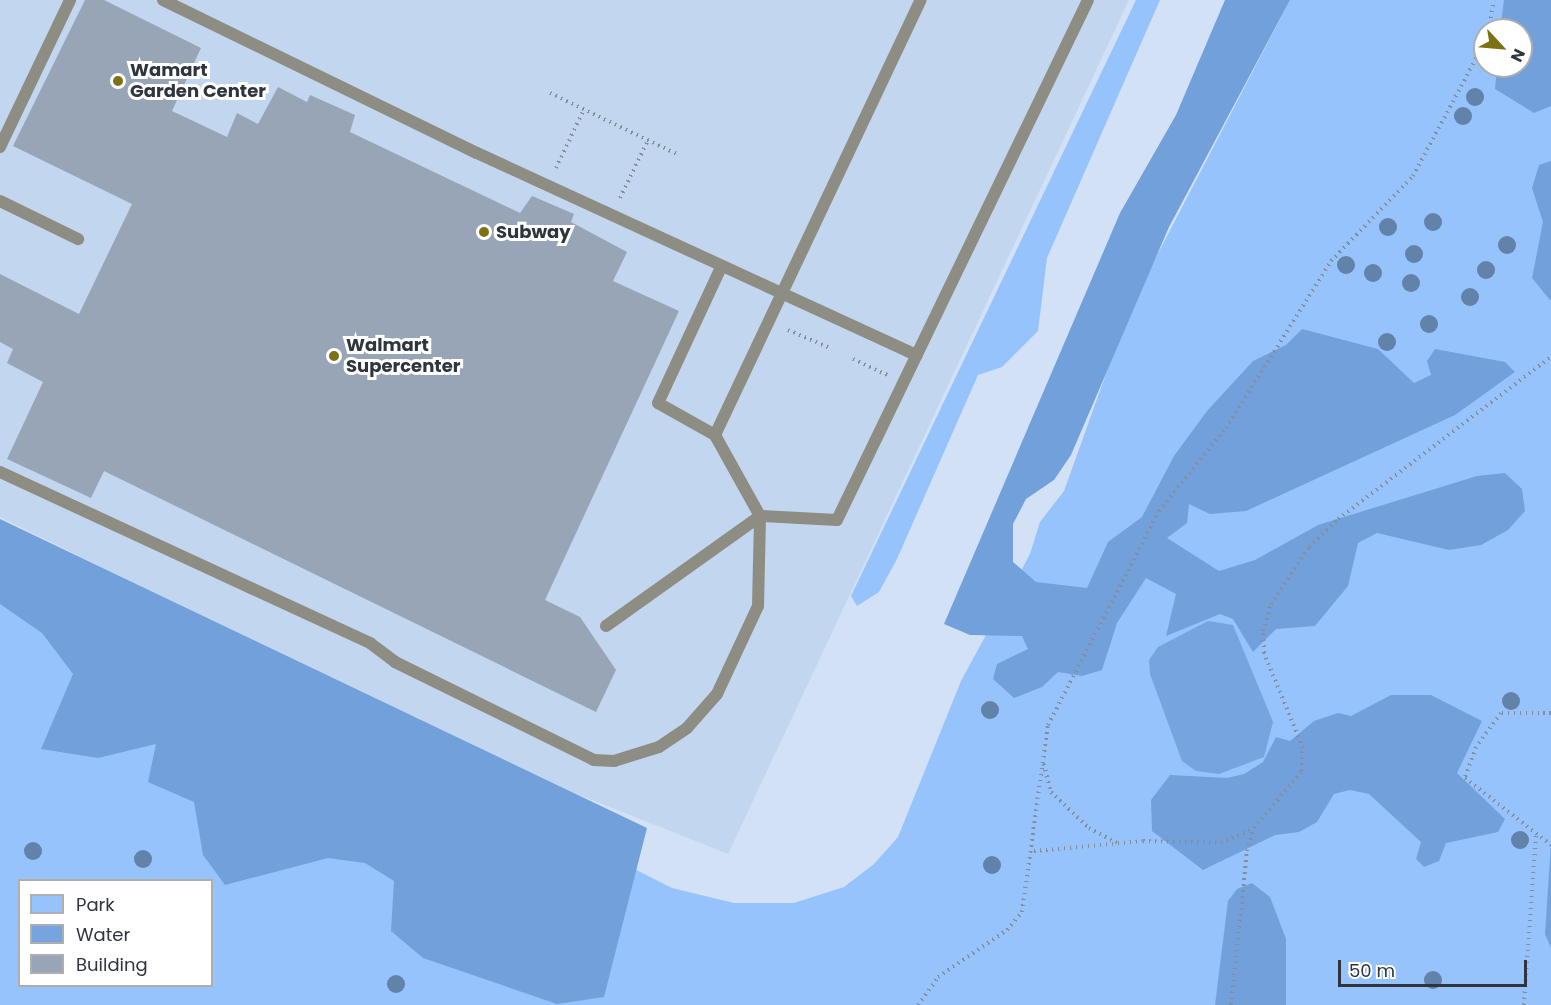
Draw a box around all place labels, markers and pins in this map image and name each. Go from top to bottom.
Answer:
place label: Wamart Garden Center [130,60,266,103]
marker: Wamart Garden Center [111,74,125,88]
place label: Subway [496,221,571,243]
marker: Subway [477,225,491,239]
place label: Walmart Supercenter [346,335,460,378]
marker: Walmart Supercenter [327,349,341,363]

